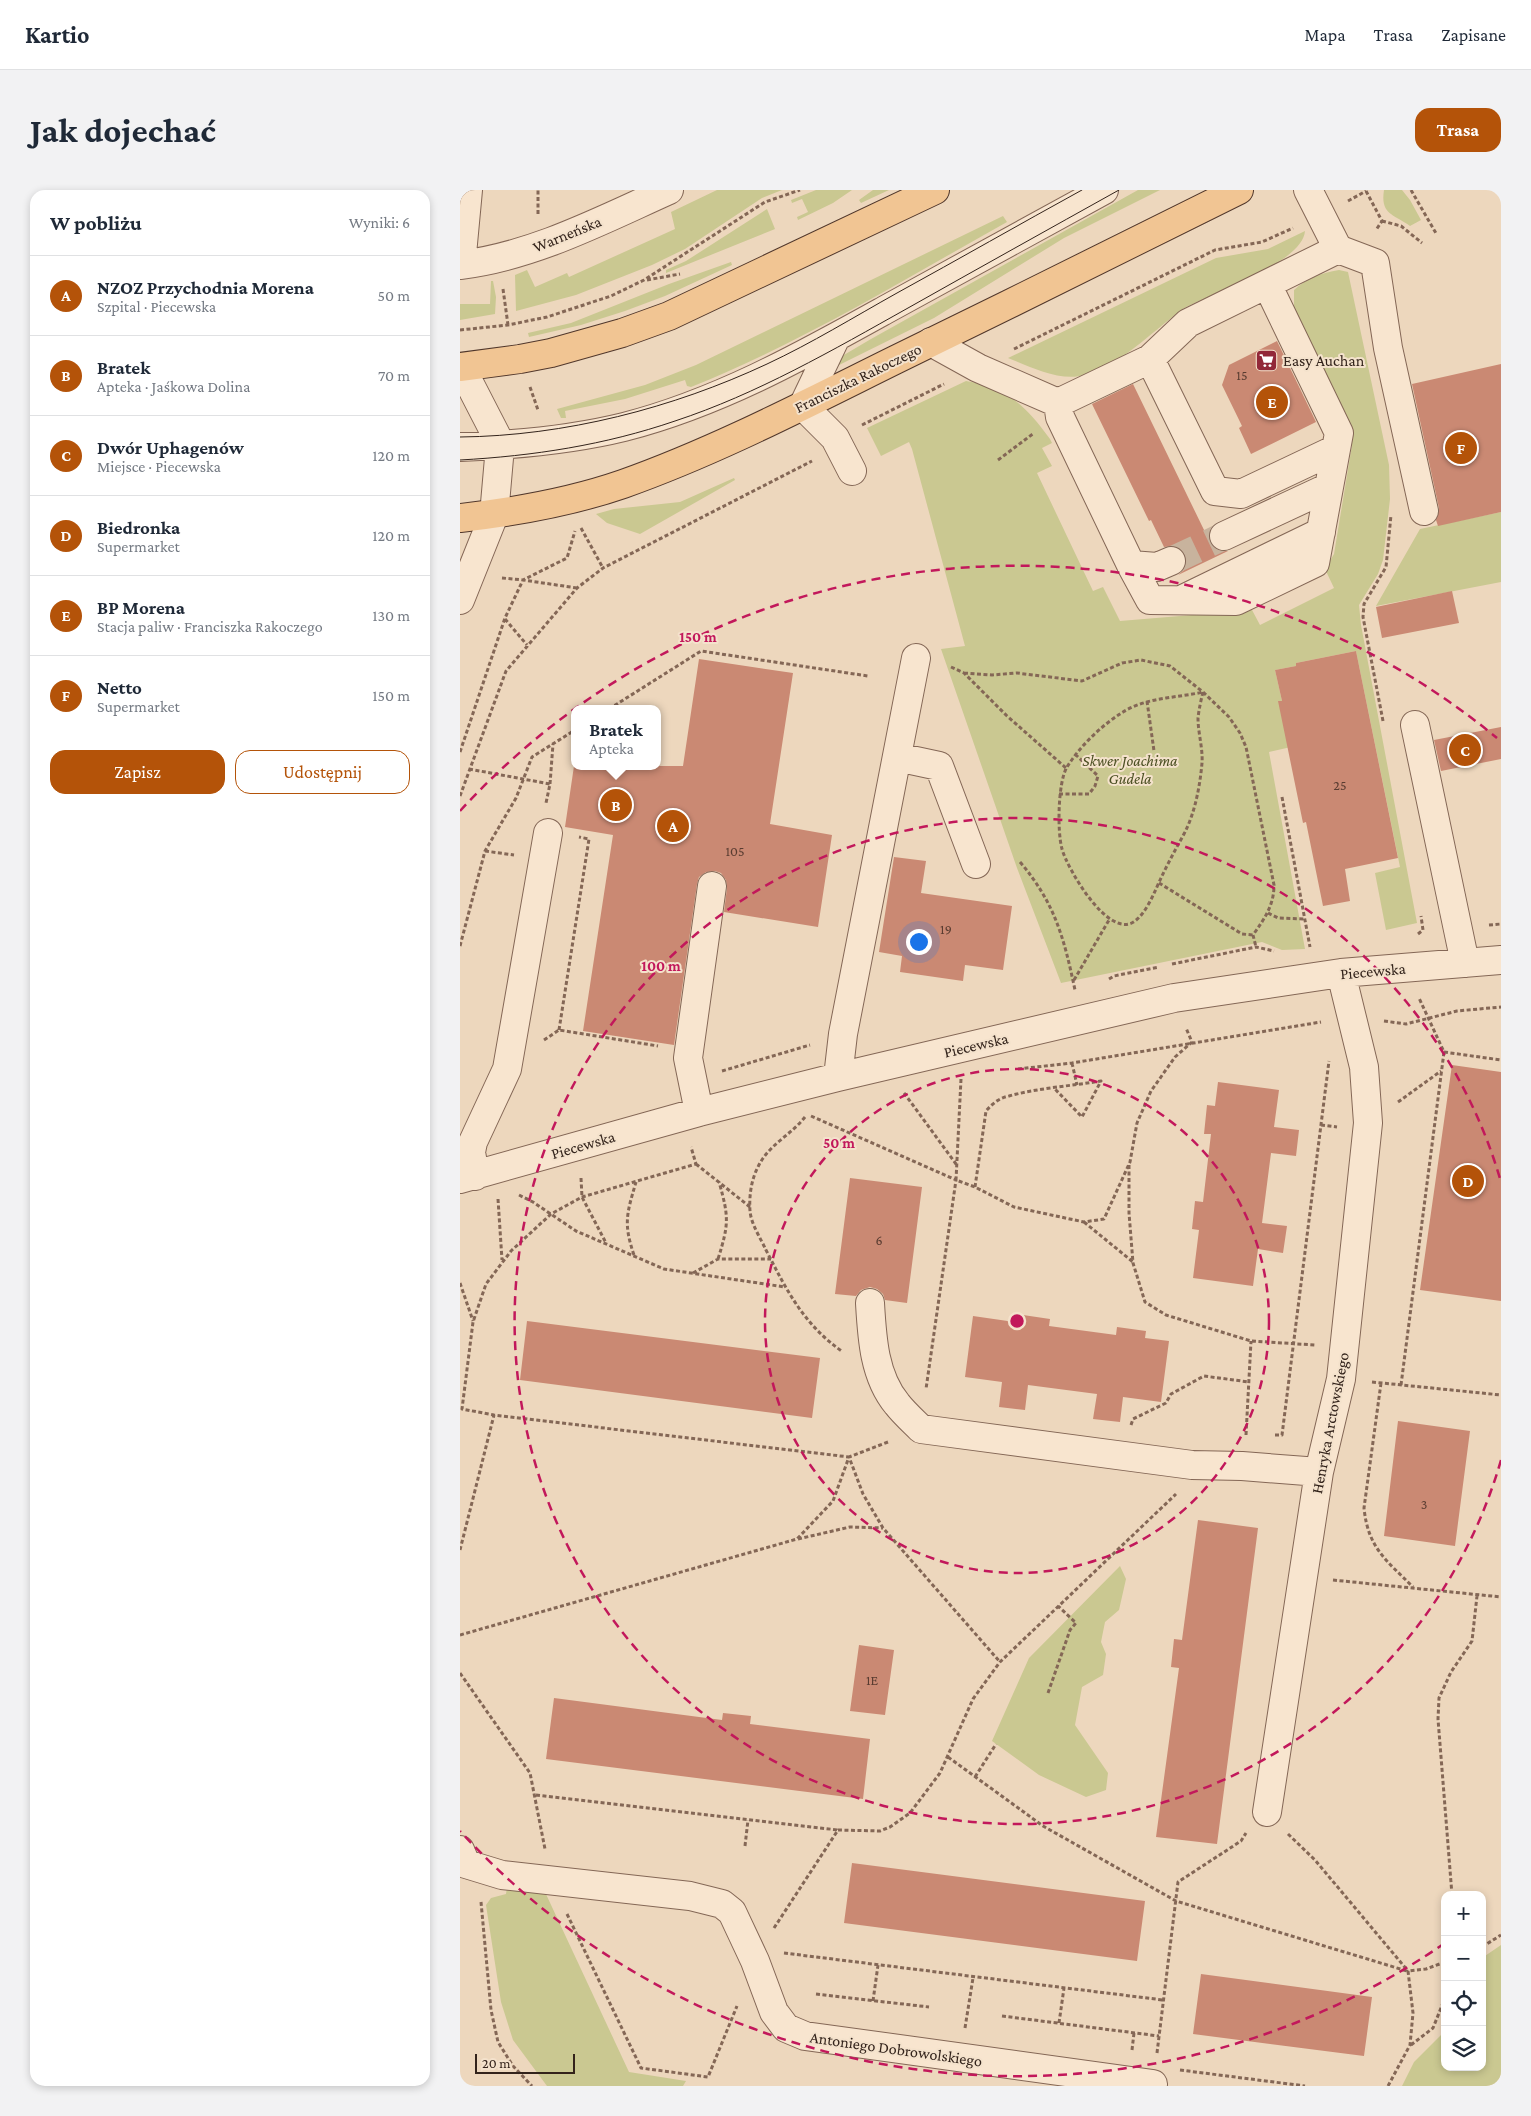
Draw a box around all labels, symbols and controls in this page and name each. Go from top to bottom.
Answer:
text: Kartio [25,21,90,48]
text: Mapa [1305,25,1346,45]
text: Trasa [1374,25,1413,45]
text: Zapisane [1441,25,1506,45]
button: Trasa [1415,108,1501,152]
text: Jak dojechać [30,111,216,150]
text: W pobliżu [50,211,142,235]
street label: Warneńska [530,212,604,255]
text: Wyniki: 6 [349,214,410,231]
text: NZOZ Przychodnia Morena [97,277,314,298]
text: A [61,287,71,304]
text: 50 m [378,287,410,304]
text: Szpital · Piecewska [97,298,216,315]
street label: Franciszka Rakoczego [792,340,925,417]
supermarket icon: Easy Auchan [1255,348,1279,372]
place label: Easy Auchan [1283,352,1365,370]
text: Bratek [97,357,150,378]
text: B [61,367,71,384]
text: 70 m [378,367,410,384]
house number: 15 [1236,367,1248,383]
text: Apteka · Jaśkowa Dolina [97,378,250,395]
pin: E [1256,383,1288,421]
pin: F [1445,429,1477,467]
text: Dwór Uphagenów [97,437,244,458]
text: C [61,447,71,464]
text: 120 m [372,447,410,464]
text: Miejsce · Piecewska [97,458,221,475]
text: Biedronka [97,517,180,538]
text: D [60,527,72,544]
text: 120 m [372,527,410,544]
text: Supermarket [97,538,180,555]
text: BP Morena [97,597,185,618]
text: E [61,607,71,624]
text: 130 m [372,607,410,624]
text: Stacja paliw · Franciszka Rakoczego [97,618,323,635]
text: 150 m [679,629,717,645]
text: Netto [97,677,142,698]
text: F [62,687,70,704]
text: 150 m [372,687,410,704]
text: Supermarket [97,698,180,715]
popup [571,705,661,770]
text: Bratek [589,719,643,740]
pin: C [1449,731,1481,769]
text: Apteka [589,740,634,757]
button: Zapisz [50,750,225,794]
button: Udostępnij [235,750,410,794]
park label: Skwer Joachima Gudela [1082,752,1178,787]
house number: 25 [1333,777,1347,793]
pin: B [600,786,632,824]
pin: A [657,807,689,845]
house number: 105 [725,843,745,859]
house number: 19 [940,921,952,937]
your location [906,929,932,955]
text: 100 m [641,958,681,974]
street label: Piecewska [1340,960,1407,982]
street label: Piecewska [942,1029,1011,1061]
street label: Piecewska [549,1128,618,1162]
text: 50 m [823,1135,855,1151]
pin: D [1452,1162,1484,1200]
house number: 6 [875,1232,883,1248]
centre of rings [1008,1312,1026,1330]
street label: Henryka Arctowskiego [1308,1351,1353,1495]
house number: 3 [1421,1496,1427,1512]
house number: 1E [866,1672,879,1688]
map controls [1441,1891,1486,2071]
button: + [1441,1891,1486,1936]
button: − [1441,1936,1486,1981]
button: locate [1441,1981,1486,2026]
button: layers [1441,2026,1486,2071]
street label: Antoniego Dobrowolskiego [809,2028,983,2071]
scale bar [475,2051,575,2074]
text: 20 m [482,2055,510,2071]

